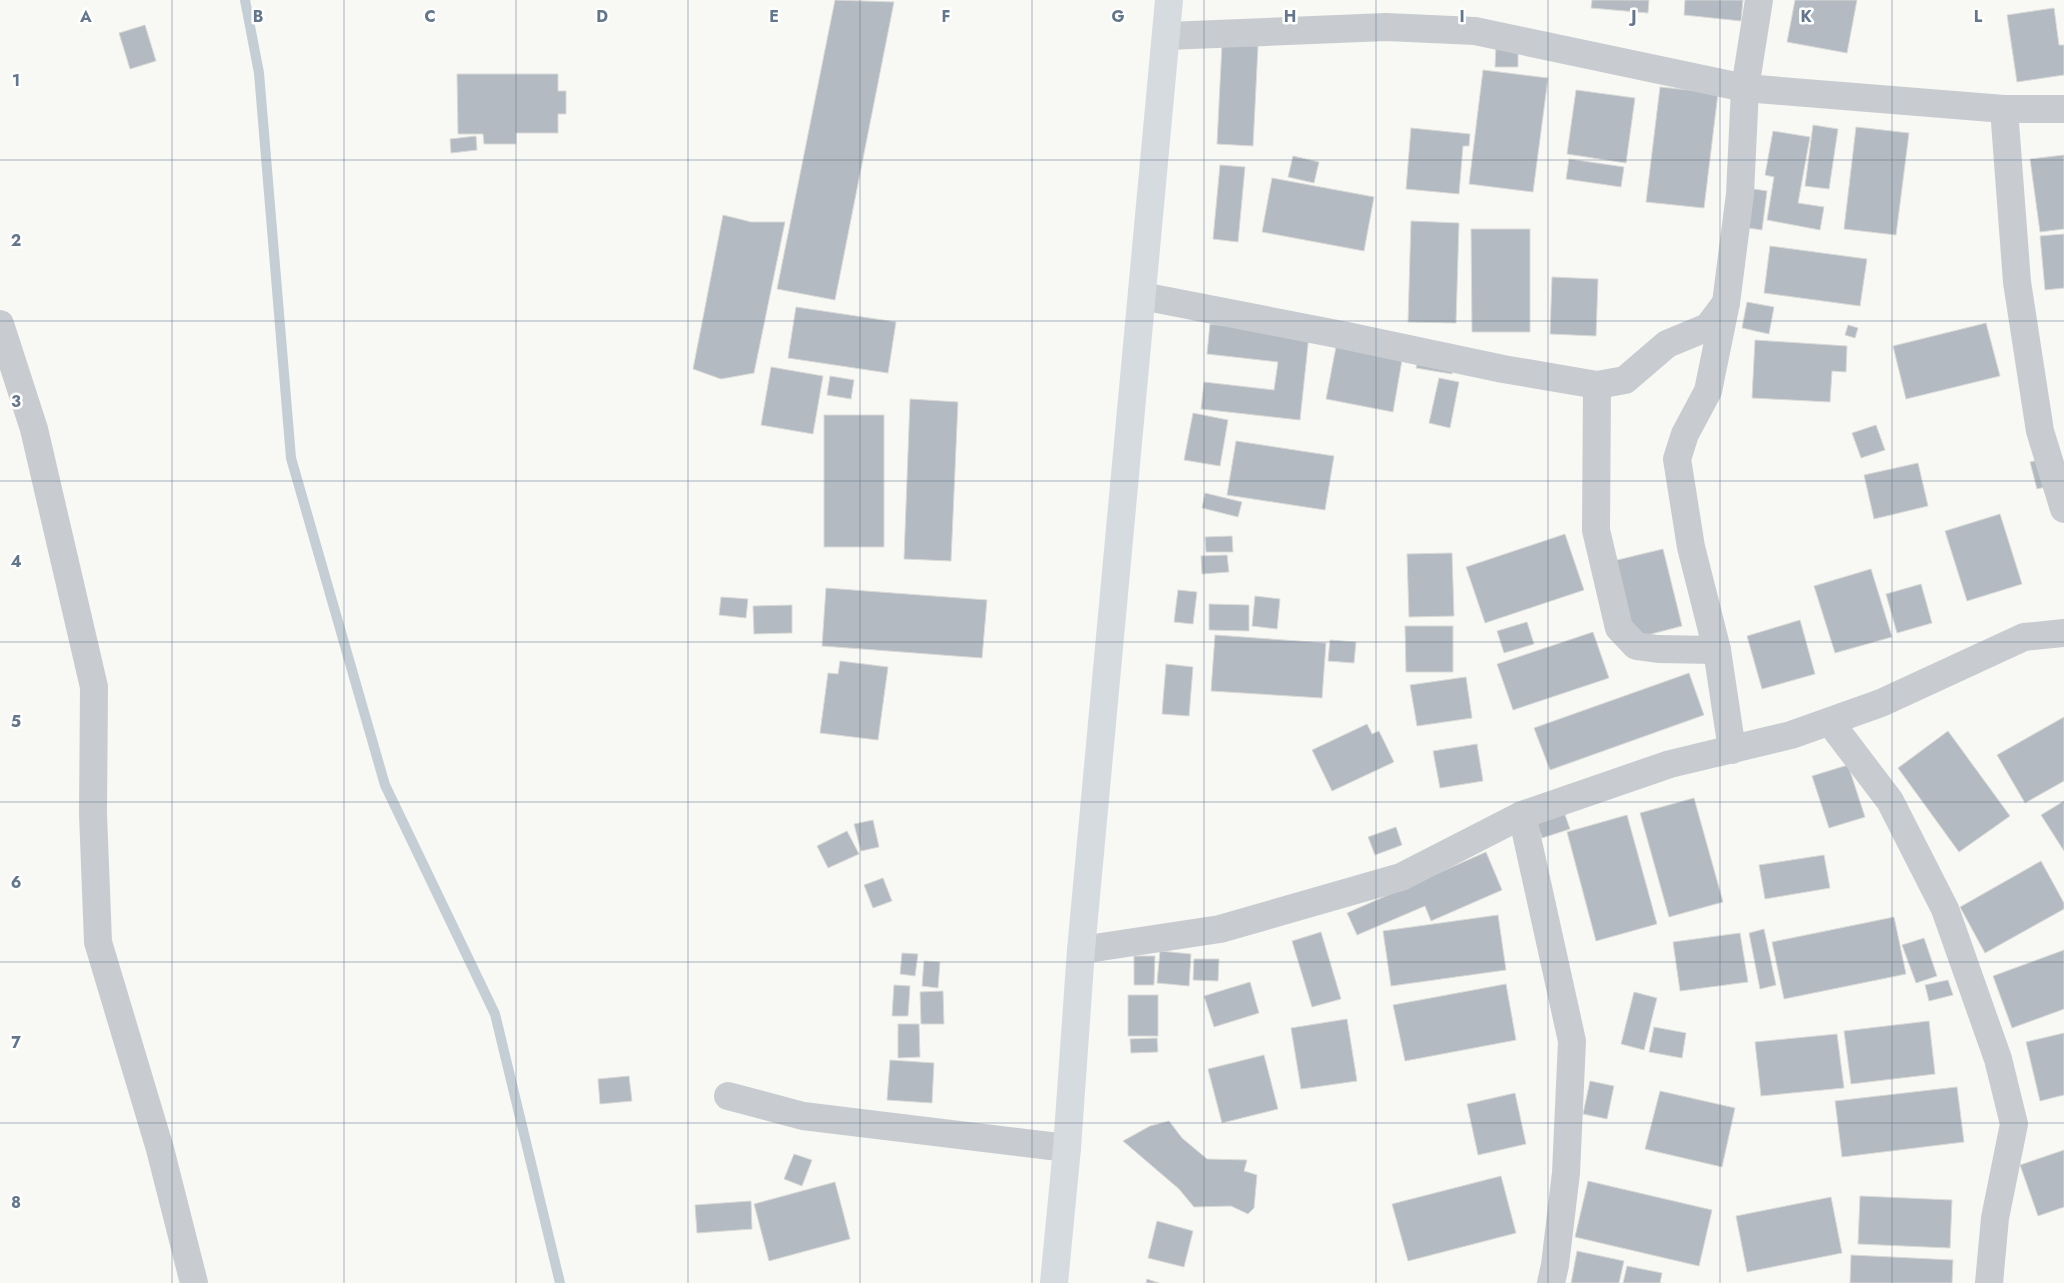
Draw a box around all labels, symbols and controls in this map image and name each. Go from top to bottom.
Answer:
text: A [79,5,92,28]
text: B [253,5,263,28]
text: C [424,5,436,28]
text: D [596,5,608,28]
text: E [769,5,779,28]
text: F [942,5,950,28]
text: G [1111,5,1125,28]
text: H [1284,5,1296,28]
text: I [1459,5,1465,28]
text: J [1628,5,1637,28]
text: K [1800,5,1812,28]
text: L [1974,5,1983,28]
text: 1 [12,69,20,92]
text: 2 [11,229,21,252]
text: 3 [11,390,21,413]
text: 4 [10,550,22,573]
text: 5 [11,710,21,733]
text: 6 [11,871,21,894]
text: 7 [11,1031,21,1054]
text: 8 [11,1191,21,1214]

